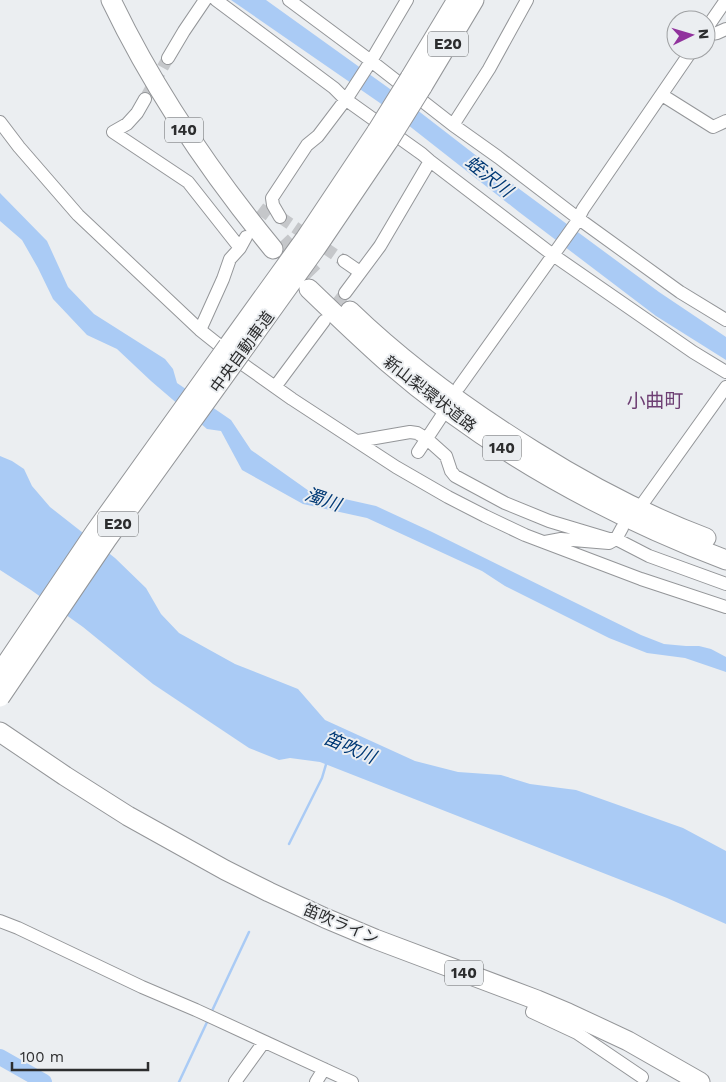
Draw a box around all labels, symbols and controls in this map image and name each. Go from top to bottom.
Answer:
north arrow [666,10,716,60]
text: N [696,28,712,40]
road number: E20 [428,32,468,56]
road number: 140 [165,118,203,142]
water label: 蛭沢川 [461,151,518,202]
street label: 中央自動車道 [206,308,278,396]
street label: 新山梨環状道路 [380,352,480,436]
district label: 小曲町 [626,389,684,412]
road number: 140 [483,436,521,460]
water label: 濁川 [303,483,345,515]
road number: E20 [98,512,138,536]
water label: 笛吹川 [321,727,381,768]
street label: 笛吹ライン [300,900,382,948]
road number: 140 [445,960,483,986]
scale bar [12,1040,149,1072]
text: 100 m [20,1048,64,1066]

